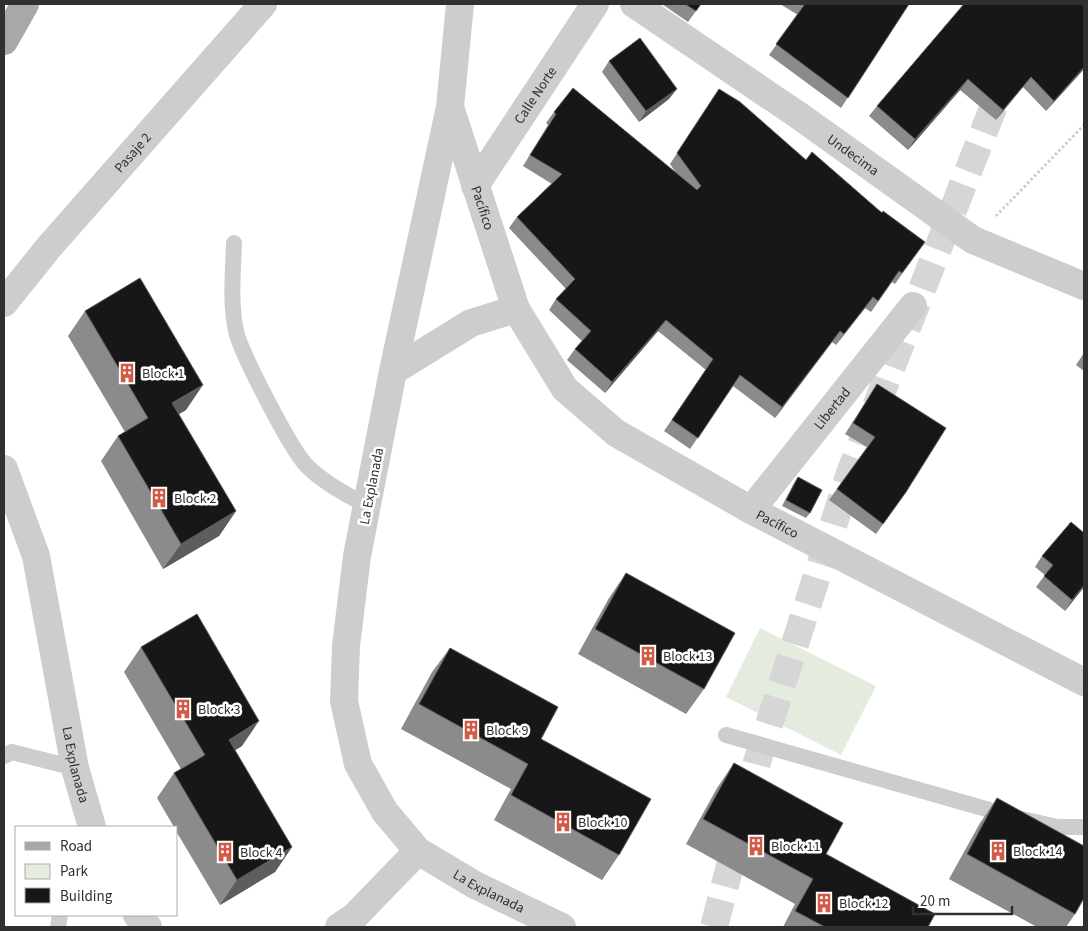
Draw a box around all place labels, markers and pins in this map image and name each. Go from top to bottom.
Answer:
building icon: Block 1 [116,362,138,384]
place label: Block 1 [142,364,185,384]
building icon: Block 2 [148,487,170,509]
place label: Block 2 [174,489,217,509]
building icon: Block 13 [637,645,659,667]
place label: Block 13 [663,647,712,667]
building icon: Block 3 [172,698,194,720]
place label: Block 3 [198,700,241,720]
building icon: Block 9 [460,719,482,741]
place label: Block 9 [486,721,529,741]
building icon: Block 10 [552,811,574,833]
place label: Block 10 [578,813,627,833]
building icon: Block 11 [745,835,767,857]
place label: Block 11 [771,837,820,857]
building icon: Block 14 [987,840,1009,862]
building icon: Block 4 [214,841,236,863]
place label: Block 14 [1013,842,1062,862]
place label: Block 4 [240,843,283,863]
building icon: Block 12 [813,892,835,914]
place label: Block 12 [839,894,888,914]

